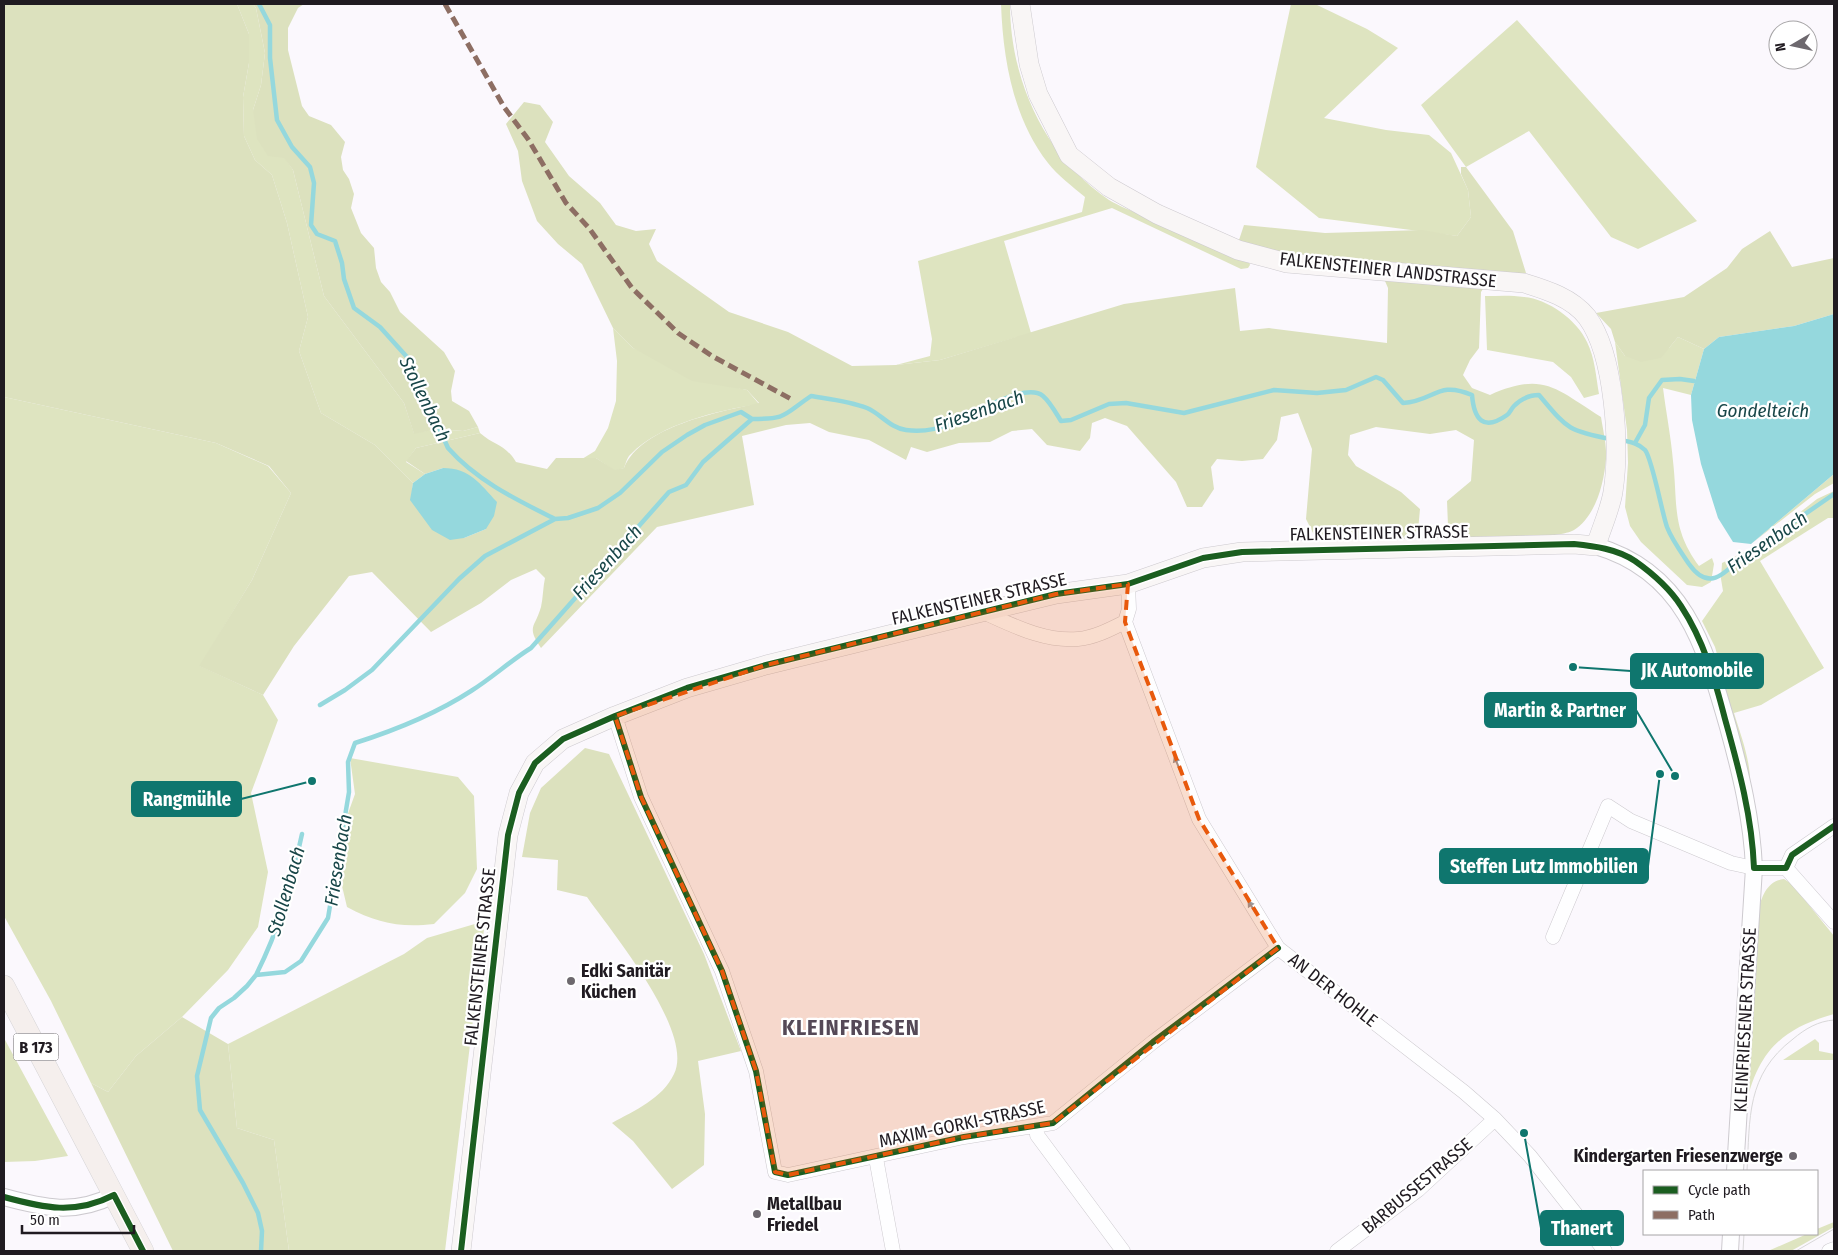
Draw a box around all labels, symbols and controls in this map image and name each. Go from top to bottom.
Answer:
north arrow [1768,20,1818,70]
text: N [1772,41,1790,52]
street label: FALKENSTEINER LANDSTRASSE [1279,248,1497,292]
water label: Stollenbach [394,352,455,445]
water label: Friesenbach [931,385,1027,437]
water label: Gondelteich [1717,399,1809,422]
water label: Friesenbach [1722,506,1812,578]
water label: Friesenbach [567,520,647,604]
street label: FALKENSTEINER STRASSE [1289,520,1469,546]
street label: FALKENSTEINER STRASSE [889,568,1069,630]
callout: JK Automobile [1631,654,1763,688]
text: JK Automobile [1640,659,1753,682]
callout: Martin & Partner [1485,693,1636,727]
text: Martin & Partner [1494,699,1627,722]
one-way arrow [1173,755,1181,770]
callout: Rangmühle [132,782,241,816]
text: Rangmühle [143,788,232,811]
water label: Friesenbach [319,812,357,908]
water label: Stollenbach [262,844,310,939]
callout: Steffen Lutz Immobilien [1440,849,1648,883]
text: Steffen Lutz Immobilien [1450,855,1638,878]
street label: FALKENSTEINER STRASSE [460,867,500,1047]
one-way arrow [1247,900,1257,913]
street label: KLEINFRIESENER STRASSE [1729,927,1761,1113]
street label: AN DER HOHLE [1284,948,1382,1032]
place label: Edki Sanitär Küchen [581,960,671,1003]
marker: Edki Sanitär Küchen [565,975,577,987]
district label: KLEINFRIESEN [782,1014,920,1041]
road number: B 173 [14,1034,58,1060]
street label: MAXIM-GORKI-STRASSE [877,1096,1047,1152]
street label: BARBUSSESTRASSE [1357,1133,1477,1239]
place label: Kindergarten Friesenzwerge [1573,1145,1783,1167]
marker: Kindergarten Friesenzwerge [1787,1150,1799,1162]
legend [1643,1170,1818,1235]
text: Cycle path [1688,1181,1751,1199]
place label: Metallbau Friedel [767,1193,842,1236]
scale bar [22,1202,135,1234]
text: Path [1688,1206,1715,1224]
marker: Metallbau Friedel [751,1208,763,1220]
text: 50 m [30,1211,60,1229]
callout: Thanert [1541,1211,1623,1245]
text: Thanert [1551,1217,1613,1240]

